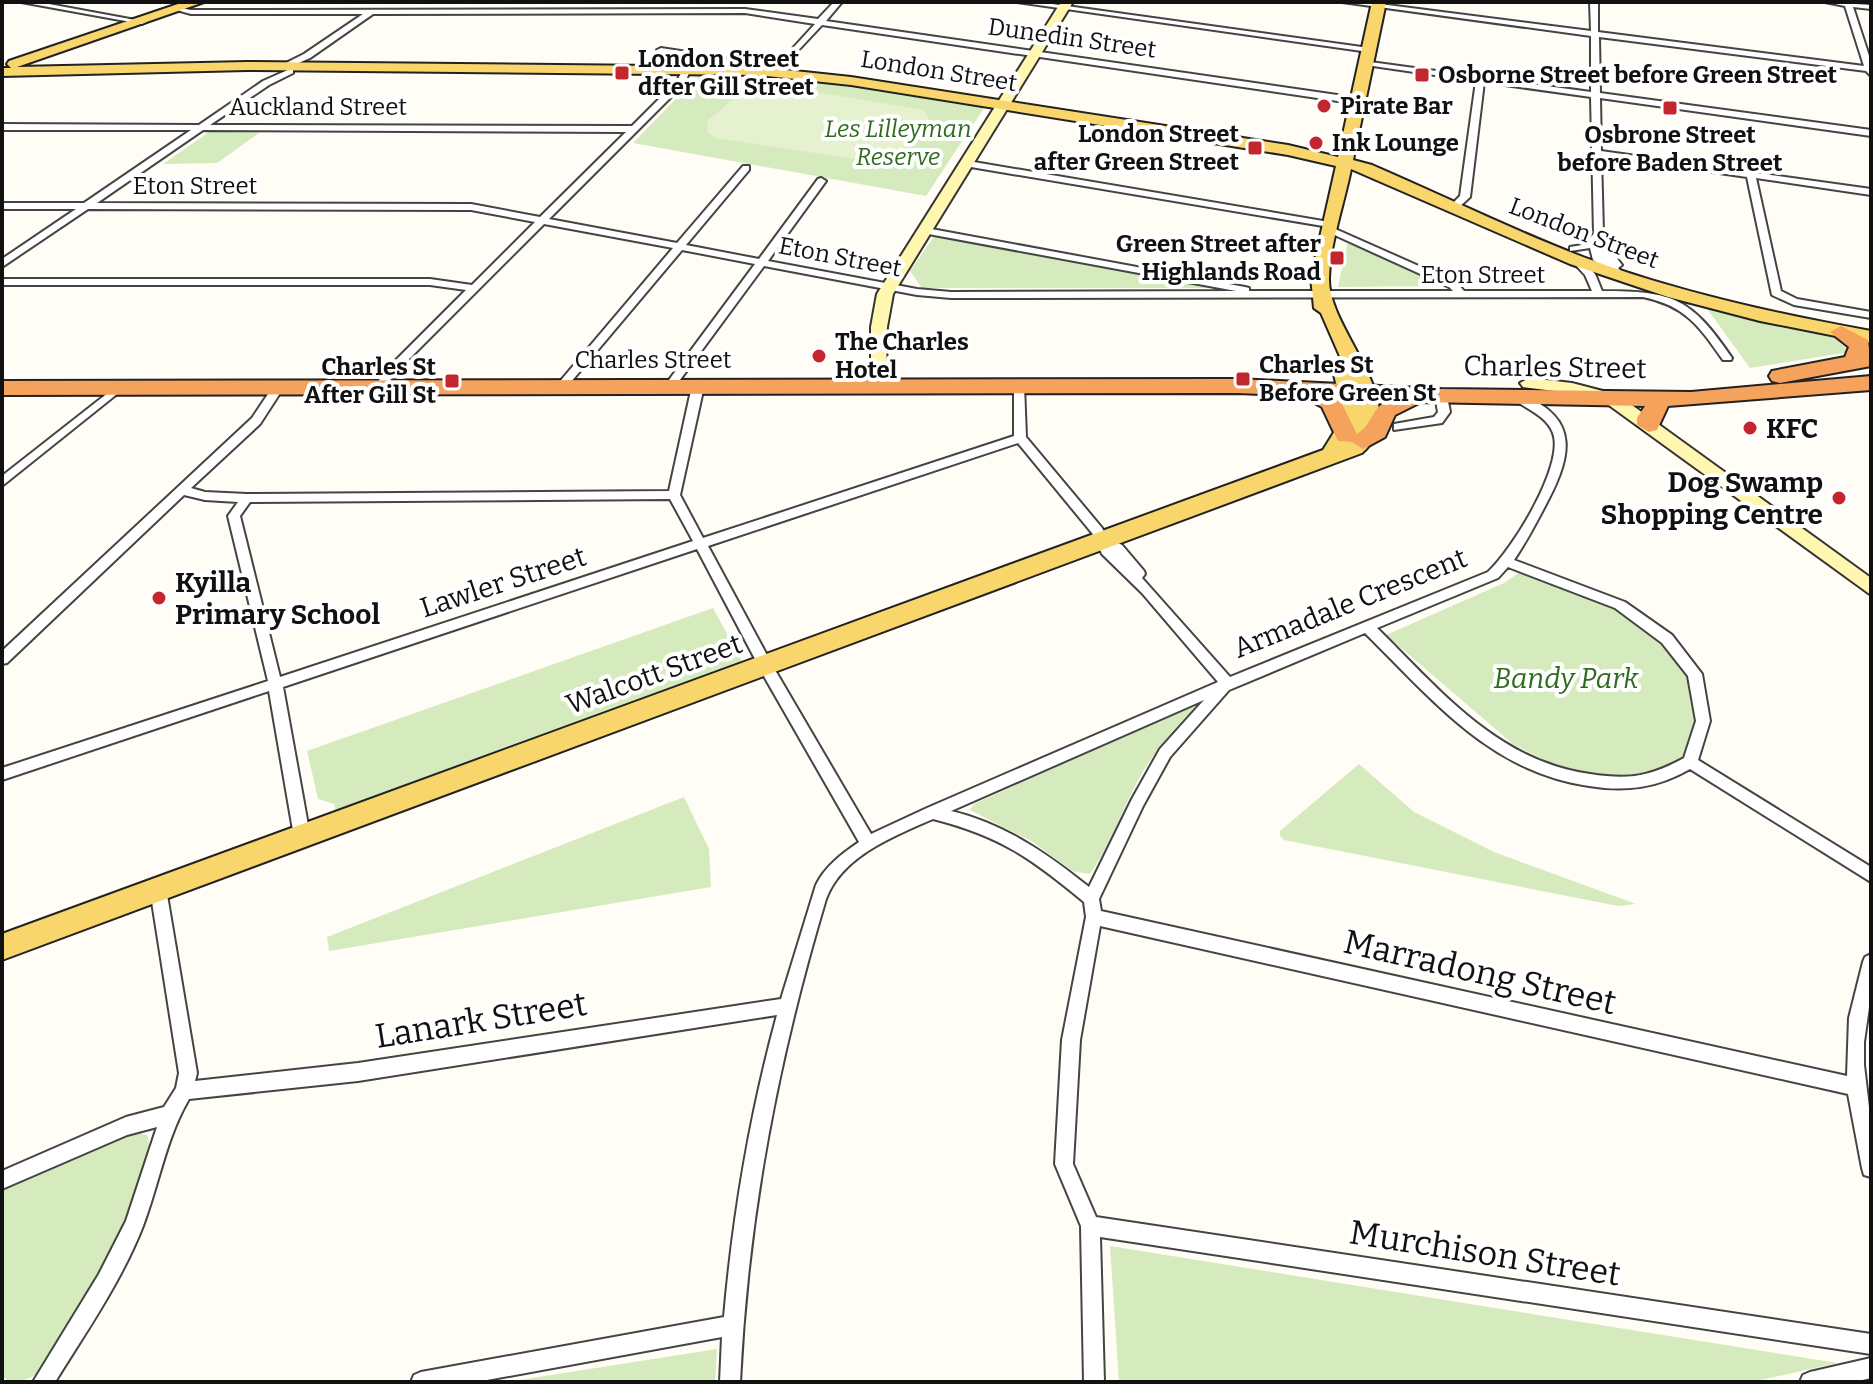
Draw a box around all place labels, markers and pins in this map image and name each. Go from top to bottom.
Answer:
place label: London Street dfter Gill Street [638,45,815,101]
place label: Osborne Street before Green Street [1438,61,1838,89]
marker: London Street dfter Gill Street [613,64,631,82]
marker: Osborne Street before Green Street [1413,66,1431,84]
place label: Pirate Bar [1340,92,1453,120]
marker: Pirate Bar [1315,97,1333,115]
marker: Osbrone Street before Baden Street [1661,99,1679,117]
place label: London Street after Green Street [1034,120,1240,176]
place label: Osbrone Street before Baden Street [1558,121,1783,177]
place label: Ink Lounge [1332,129,1459,157]
marker: Ink Lounge [1307,134,1325,152]
marker: London Street after Green Street [1246,139,1264,157]
place label: Green Street after Highlands Road [1116,230,1321,286]
marker: Green Street after Highlands Road [1328,249,1346,267]
place label: The Charles Hotel [835,328,969,384]
marker: The Charles Hotel [810,347,828,365]
place label: Charles St Before Green St [1259,351,1437,407]
place label: Charles St After Gill St [304,353,437,409]
marker: Charles St Before Green St [1234,370,1252,388]
marker: Charles St After Gill St [443,372,461,390]
place label: KFC [1766,412,1818,445]
marker: KFC [1741,419,1759,437]
place label: Dog Swamp Shopping Centre [1601,466,1823,531]
marker: Dog Swamp Shopping Centre [1830,489,1848,507]
place label: Kyilla Primary School [175,566,380,631]
marker: Kyilla Primary School [150,589,168,607]

